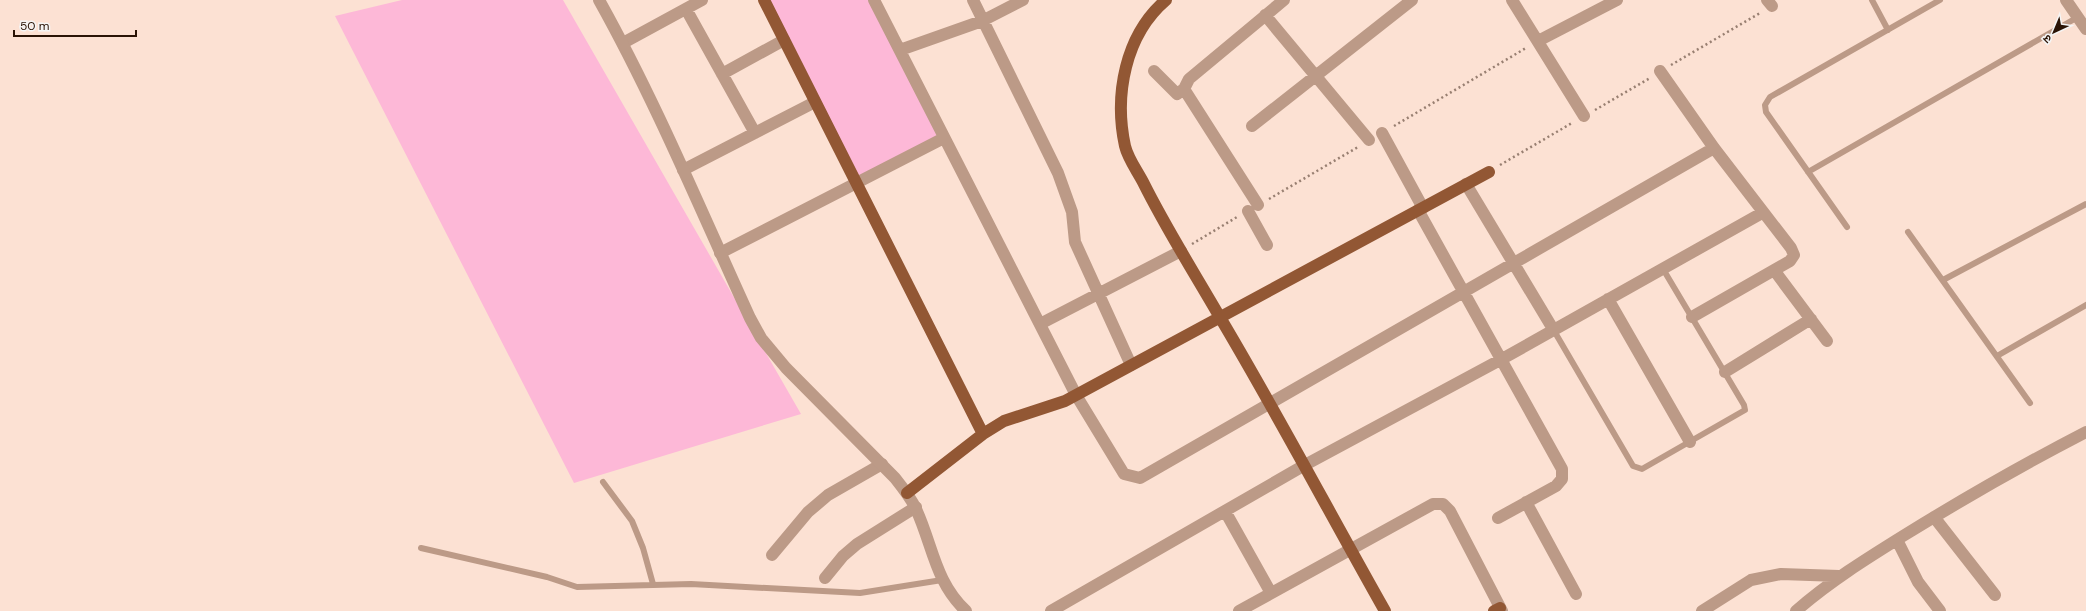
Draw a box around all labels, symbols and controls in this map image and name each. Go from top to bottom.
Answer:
scale bar [14,12,136,38]
north arrow [2034,12,2074,52]
text: 50 m [20,18,49,34]
text: उ [2039,32,2054,46]

